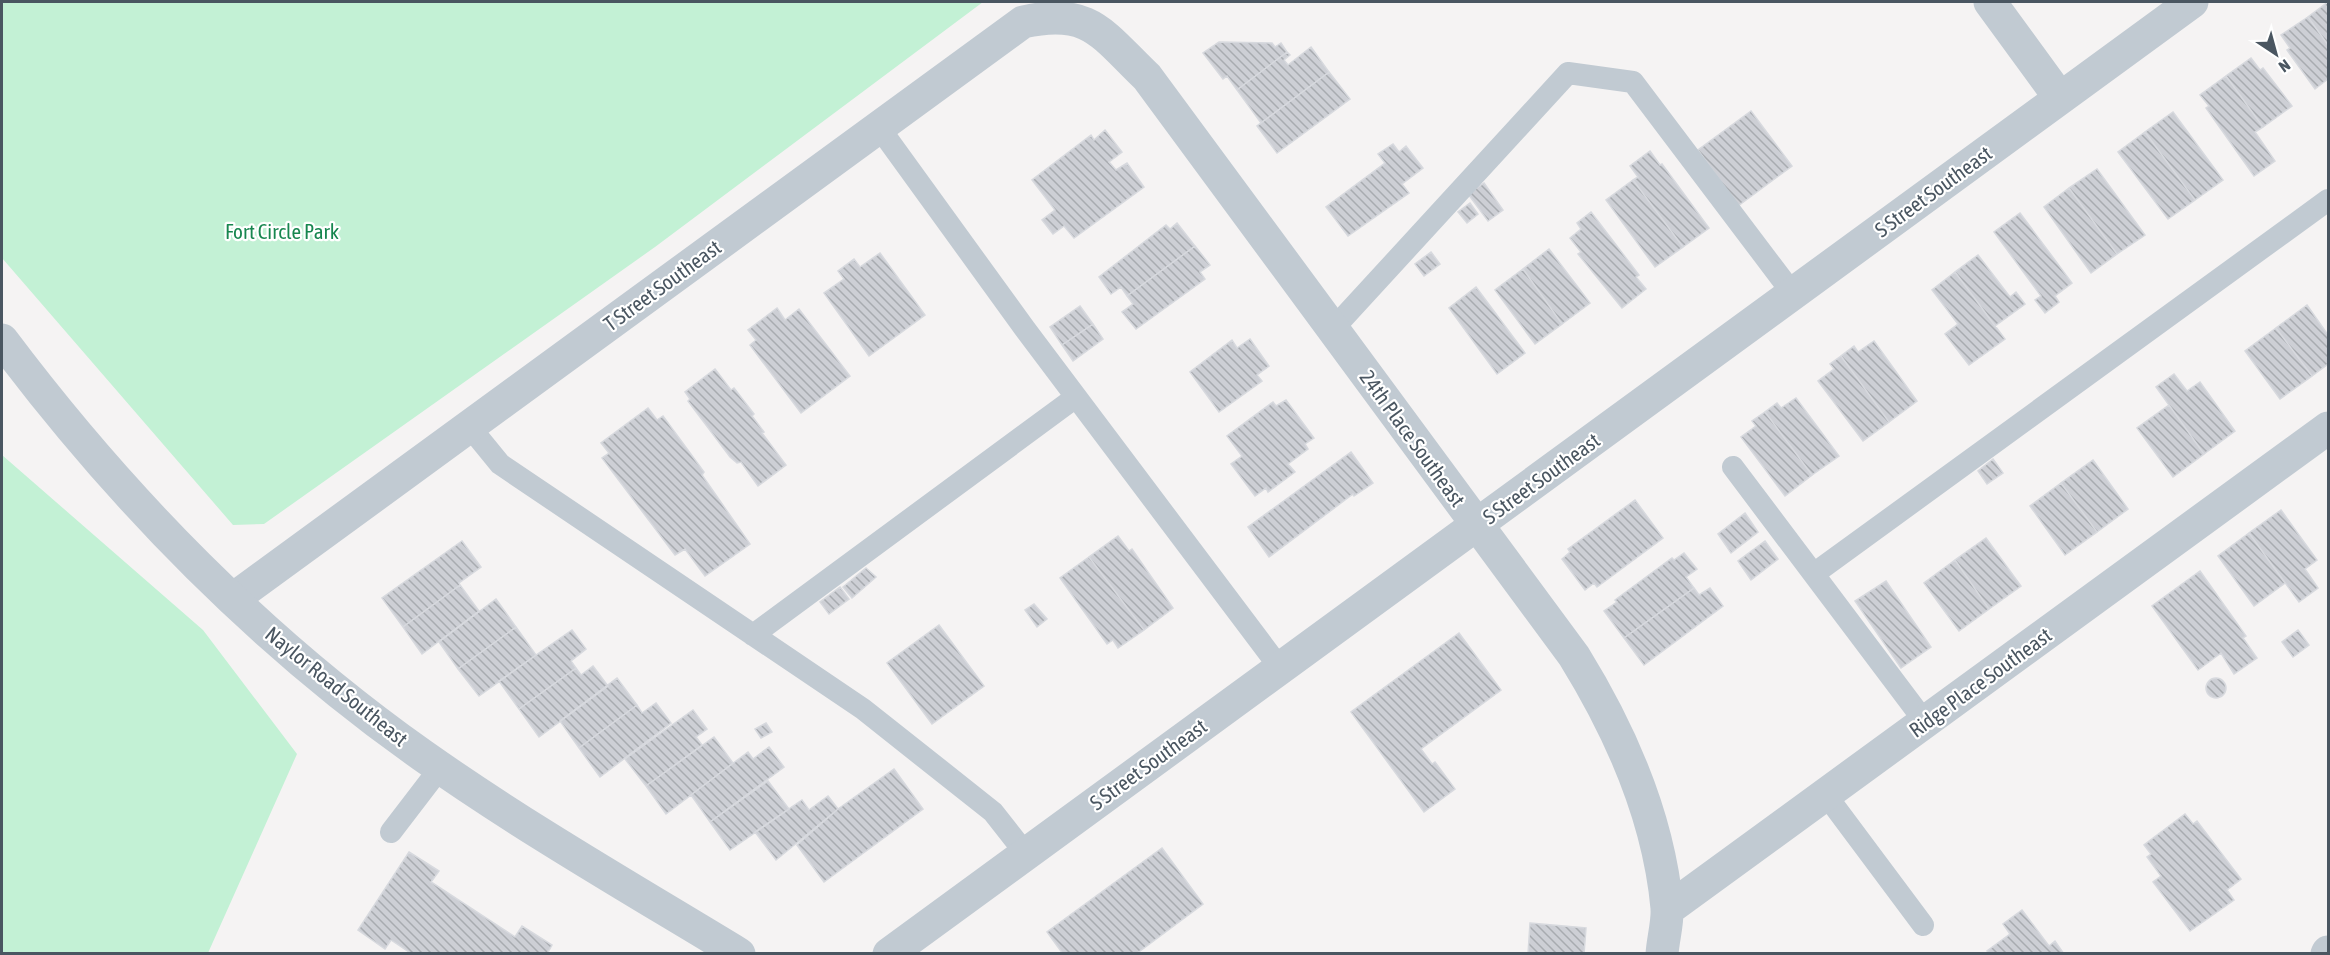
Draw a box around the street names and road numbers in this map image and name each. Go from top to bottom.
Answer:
street label: S Street Southeast [1870,141,1996,241]
street label: T Street Southeast [599,234,725,336]
street label: 24th Place Southeast [1356,365,1470,511]
street label: S Street Southeast [1478,428,1604,528]
street label: Naylor Road Southeast [261,621,413,751]
street label: Ridge Place Southeast [1904,622,2056,742]
street label: S Street Southeast [1085,714,1211,814]

